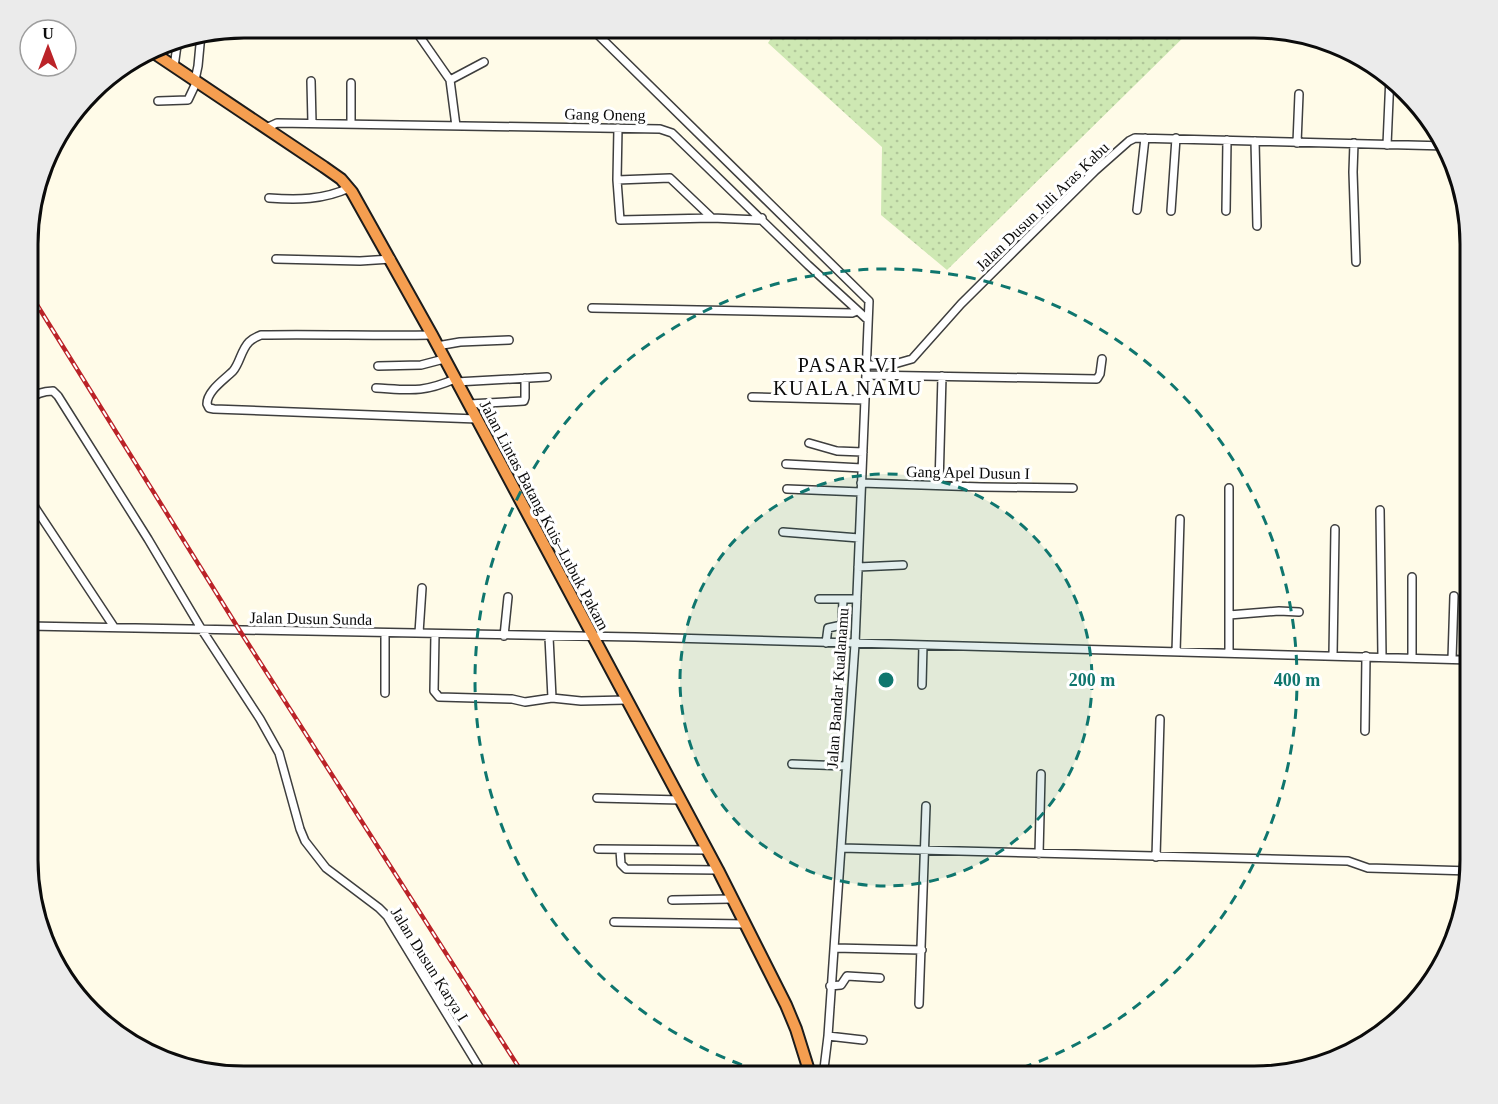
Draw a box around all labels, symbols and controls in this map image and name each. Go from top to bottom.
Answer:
north arrow [18,18,78,78]
text: U [42,25,54,42]
street label: Gang Oneng [564,105,646,125]
street label: Jalan Dusun Juli Aras Kabu [973,139,1112,274]
district label: PASAR VI KUALA NAMU [773,354,923,399]
street label: Jalan Lintas Batang Kuis–Lubuk Pakam [476,397,613,634]
street label: Gang Apel Dusun I [906,463,1030,483]
street label: Jalan Bandar Kualanamu [823,607,852,769]
street label: Jalan Dusun Sunda [250,609,372,628]
centre of rings [876,670,896,690]
text: 200 m [1069,670,1115,690]
text: 400 m [1274,670,1320,690]
street label: Jalan Dusun Karya I [387,904,472,1025]

